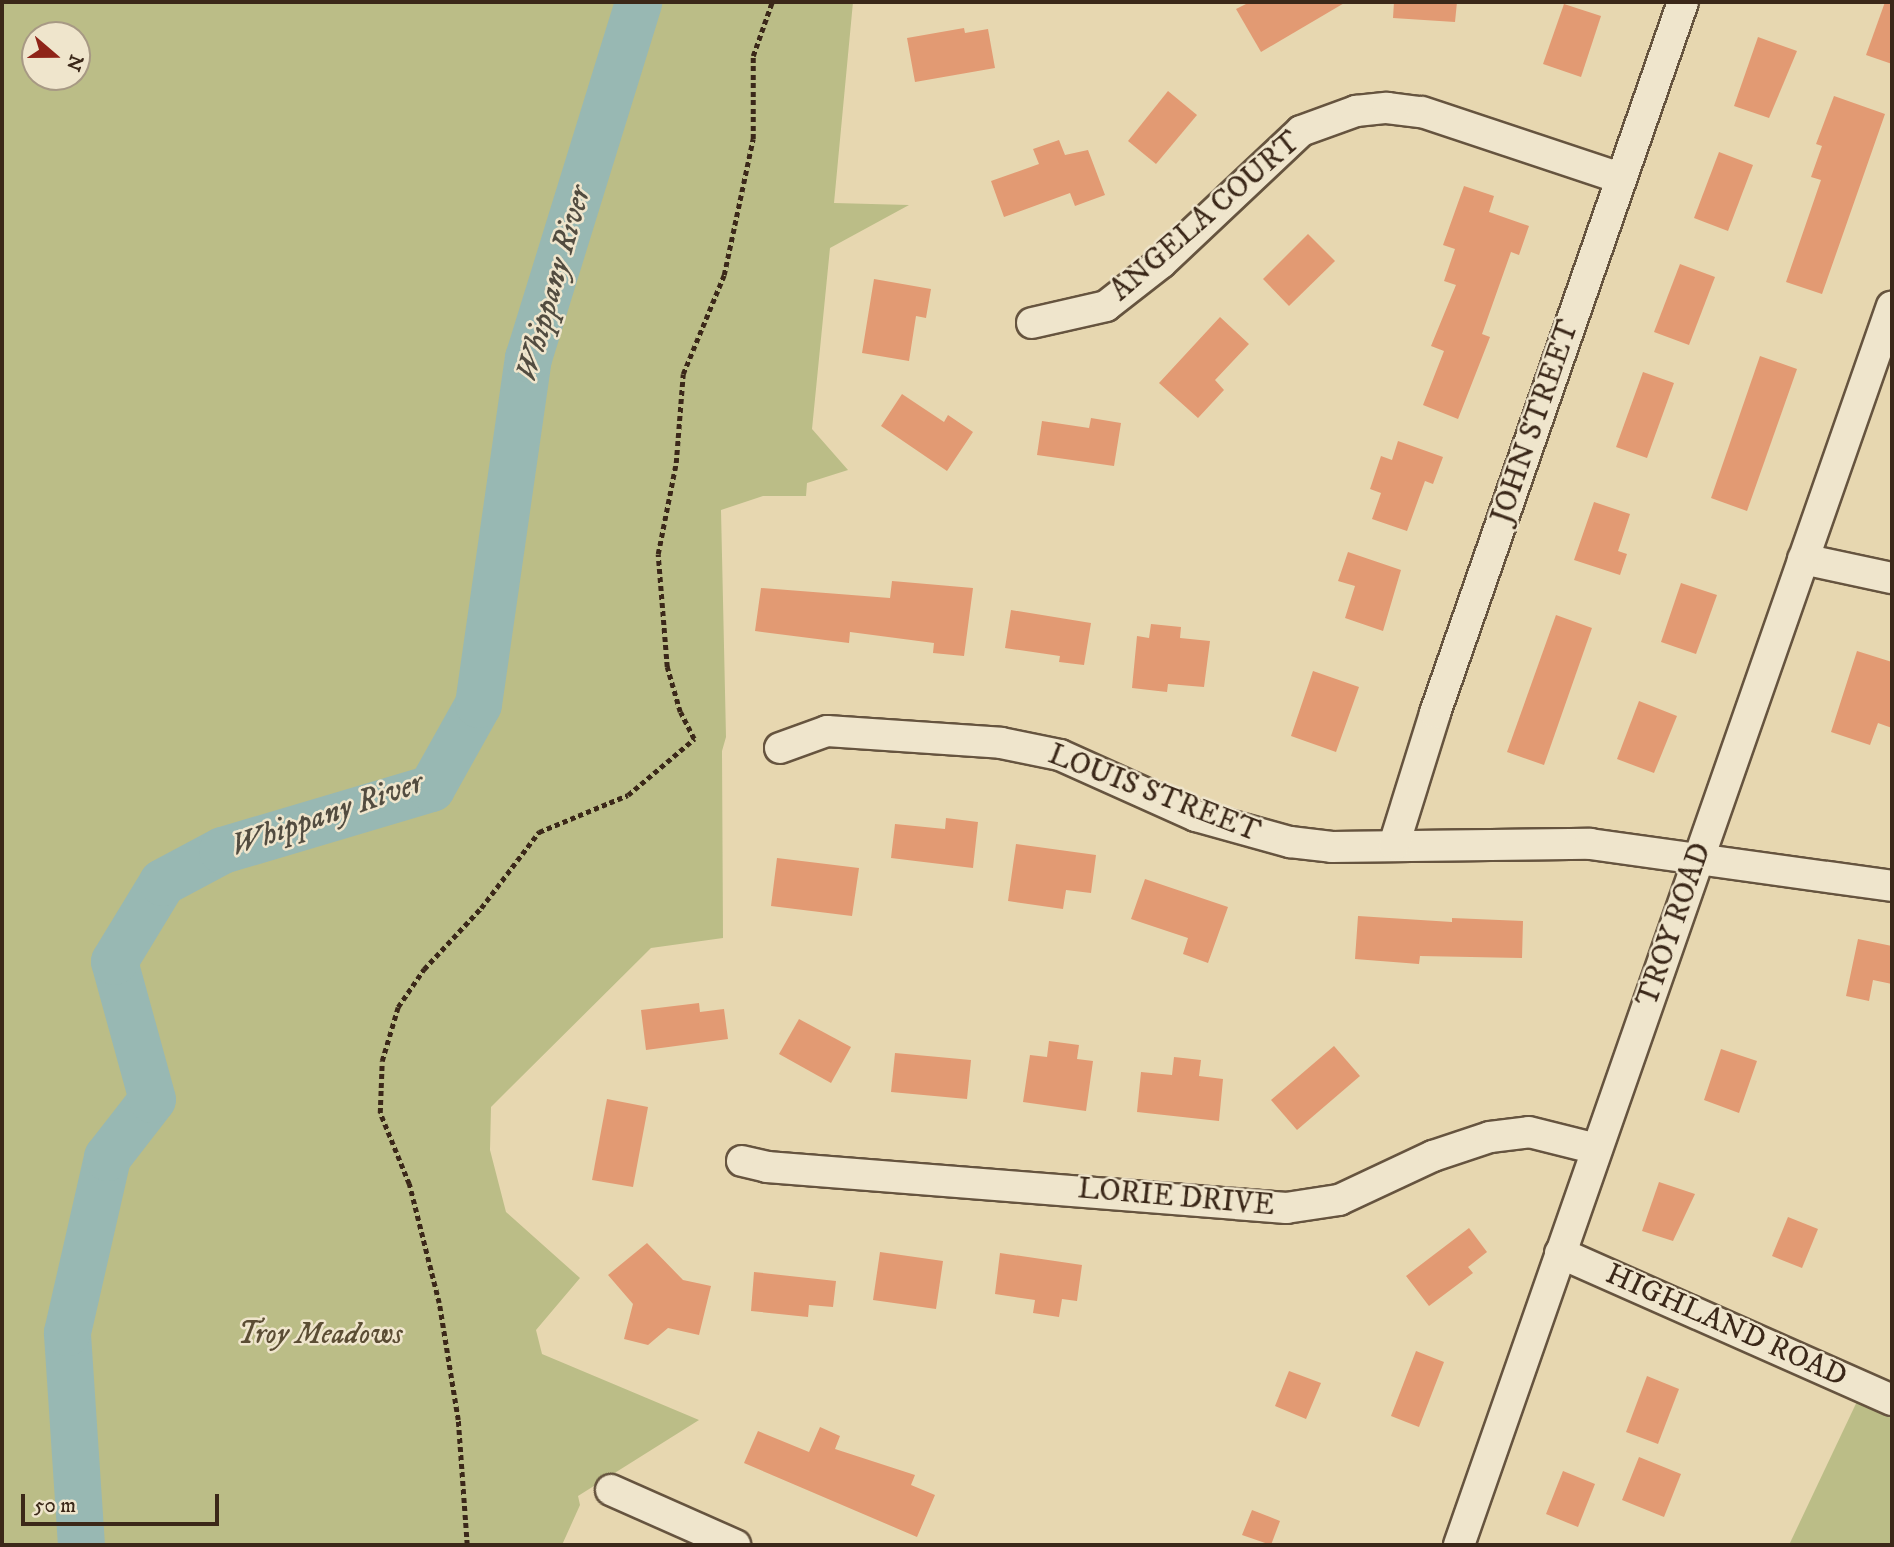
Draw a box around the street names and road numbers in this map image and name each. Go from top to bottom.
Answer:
street label: ANGELA COURT [1104,125,1308,309]
street label: JOHN STREET [1484,316,1588,528]
street label: LOUIS STREET [1043,737,1265,851]
street label: TROY ROAD [1630,839,1720,1011]
street label: LORIE DRIVE [1076,1171,1276,1225]
street label: HIGHLAND ROAD [1600,1257,1852,1395]

